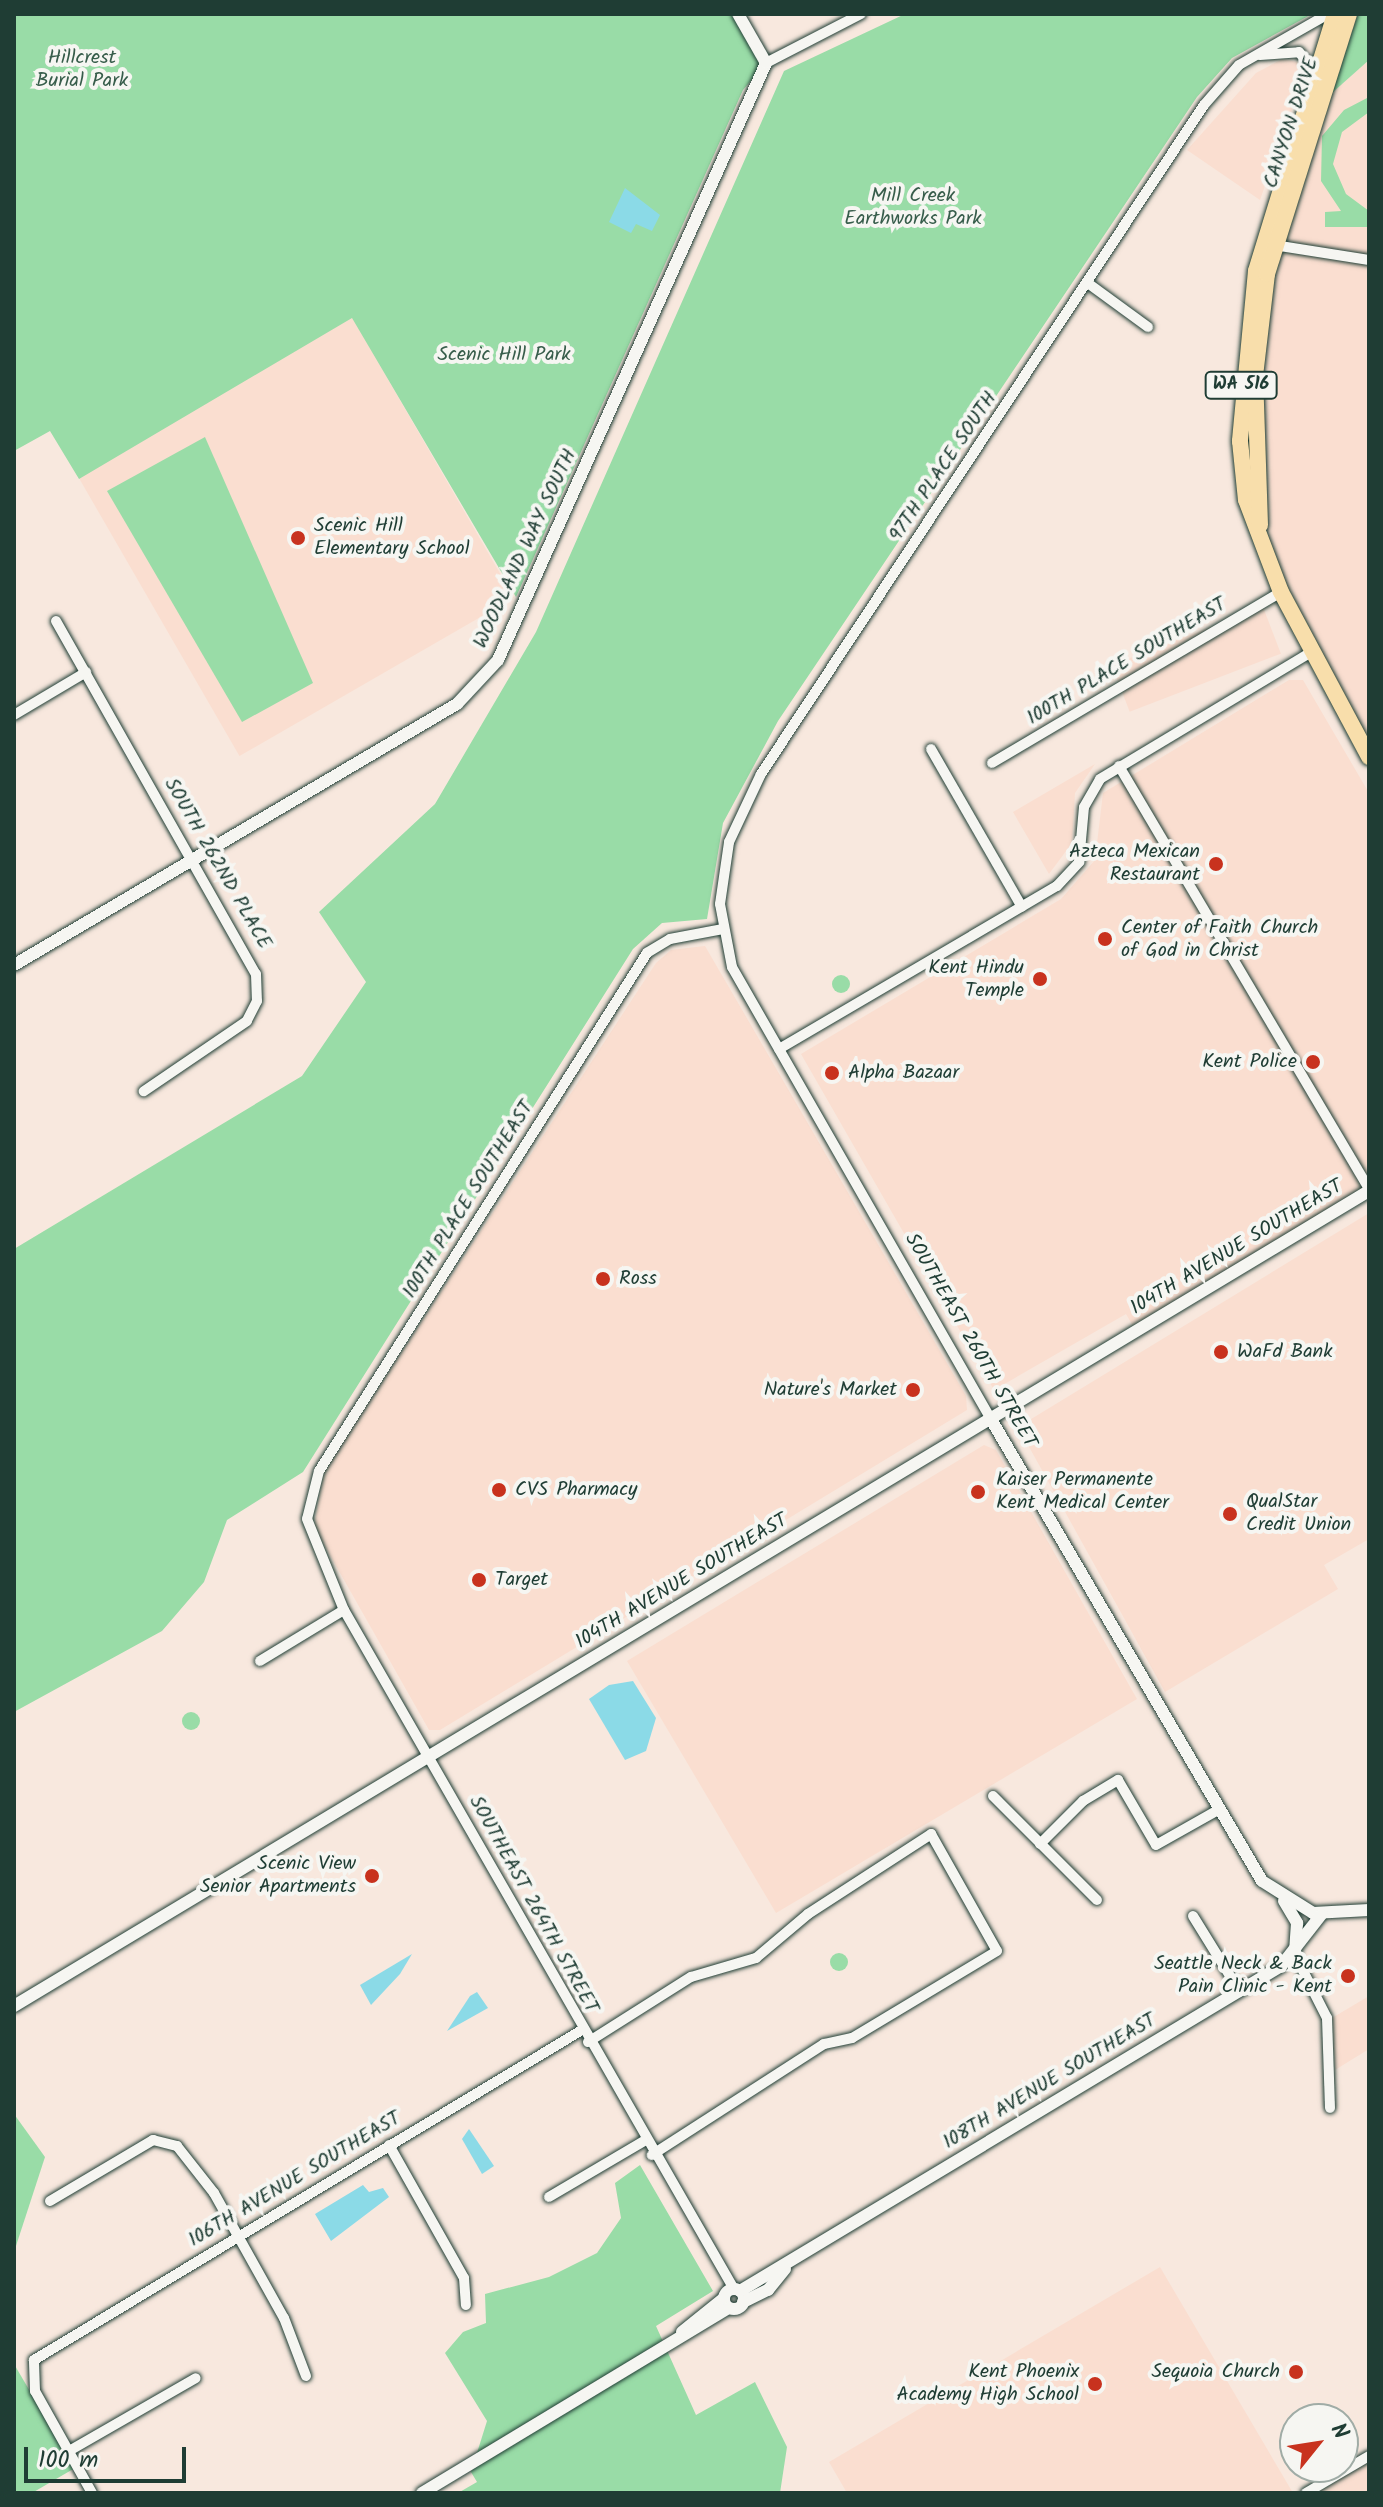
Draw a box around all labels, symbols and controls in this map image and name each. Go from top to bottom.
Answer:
park label: Hillcrest Burial Park [36,46,128,93]
street label: CANYON DRIVE [1260,55,1324,191]
park label: Mill Creek Earthworks Park [844,185,982,232]
park label: Scenic Hill Park [437,343,571,367]
road number: WA 516 [1203,371,1279,399]
street label: 97TH PLACE SOUTH [885,387,1003,547]
street label: WOODLAND WAY SOUTH [469,446,583,652]
place label: Scenic Hill Elementary School [314,514,470,561]
marker: Scenic Hill Elementary School [289,529,307,547]
street label: 100TH PLACE SOUTHEAST [1023,593,1231,731]
street label: SOUTH 262ND PLACE [158,774,276,954]
place label: Azteca Mexican Restaurant [1069,840,1200,887]
marker: Azteca Mexican Restaurant [1207,855,1225,873]
place label: Center of Faith Church of God in Christ [1121,916,1318,963]
marker: Center of Faith Church of God in Christ [1096,930,1114,948]
place label: Kent Hindu Temple [928,956,1024,1003]
marker: Kent Hindu Temple [1031,970,1049,988]
place label: Kent Police [1202,1050,1297,1074]
marker: Kent Police [1304,1053,1322,1071]
place label: Alpha Bazaar [848,1061,959,1085]
marker: Alpha Bazaar [823,1064,841,1082]
street label: 100TH PLACE SOUTHEAST [398,1097,540,1303]
street label: 104TH AVENUE SOUTHEAST [1127,1175,1347,1321]
street label: SOUTHEAST 260TH STREET [899,1229,1041,1453]
place label: Ross [619,1267,657,1291]
marker: Ross [594,1270,612,1288]
place label: WaFd Bank [1237,1340,1333,1364]
marker: WaFd Bank [1212,1343,1230,1361]
place label: Nature's Market [764,1378,897,1402]
marker: Nature's Market [904,1381,922,1399]
place label: Kaiser Permanente Kent Medical Center [996,1468,1169,1515]
place label: CVS Pharmacy [515,1478,637,1502]
marker: CVS Pharmacy [490,1481,508,1499]
marker: Kaiser Permanente Kent Medical Center [967,1481,989,1503]
place label: QualStar Credit Union [1246,1490,1351,1537]
marker: QualStar Credit Union [1221,1505,1239,1523]
street label: 104TH AVENUE SOUTHEAST [572,1509,792,1655]
place label: Target [495,1568,548,1592]
marker: Target [470,1571,488,1589]
street label: SOUTHEAST 264TH STREET [463,1792,603,2018]
place label: Scenic View Senior Apartments [200,1852,356,1899]
marker: Scenic View Senior Apartments [363,1867,381,1885]
place label: Seattle Neck & Back Pain Clinic - Kent [1154,1952,1332,1999]
marker: Seattle Neck & Back Pain Clinic - Kent [1339,1967,1357,1985]
street label: 108TH AVENUE SOUTHEAST [939,2009,1161,2155]
street label: 106TH AVENUE SOUTHEAST [185,2107,405,2253]
place label: Kent Phoenix Academy High School [897,2360,1079,2407]
place label: Sequoia Church [1152,2360,1280,2384]
marker: Sequoia Church [1287,2363,1305,2381]
marker: Kent Phoenix Academy High School [1086,2375,1104,2393]
north arrow [1279,2403,1359,2483]
text: N [1320,2417,1357,2447]
scale bar [28,2431,190,2481]
text: 100 m [38,2441,98,2480]

